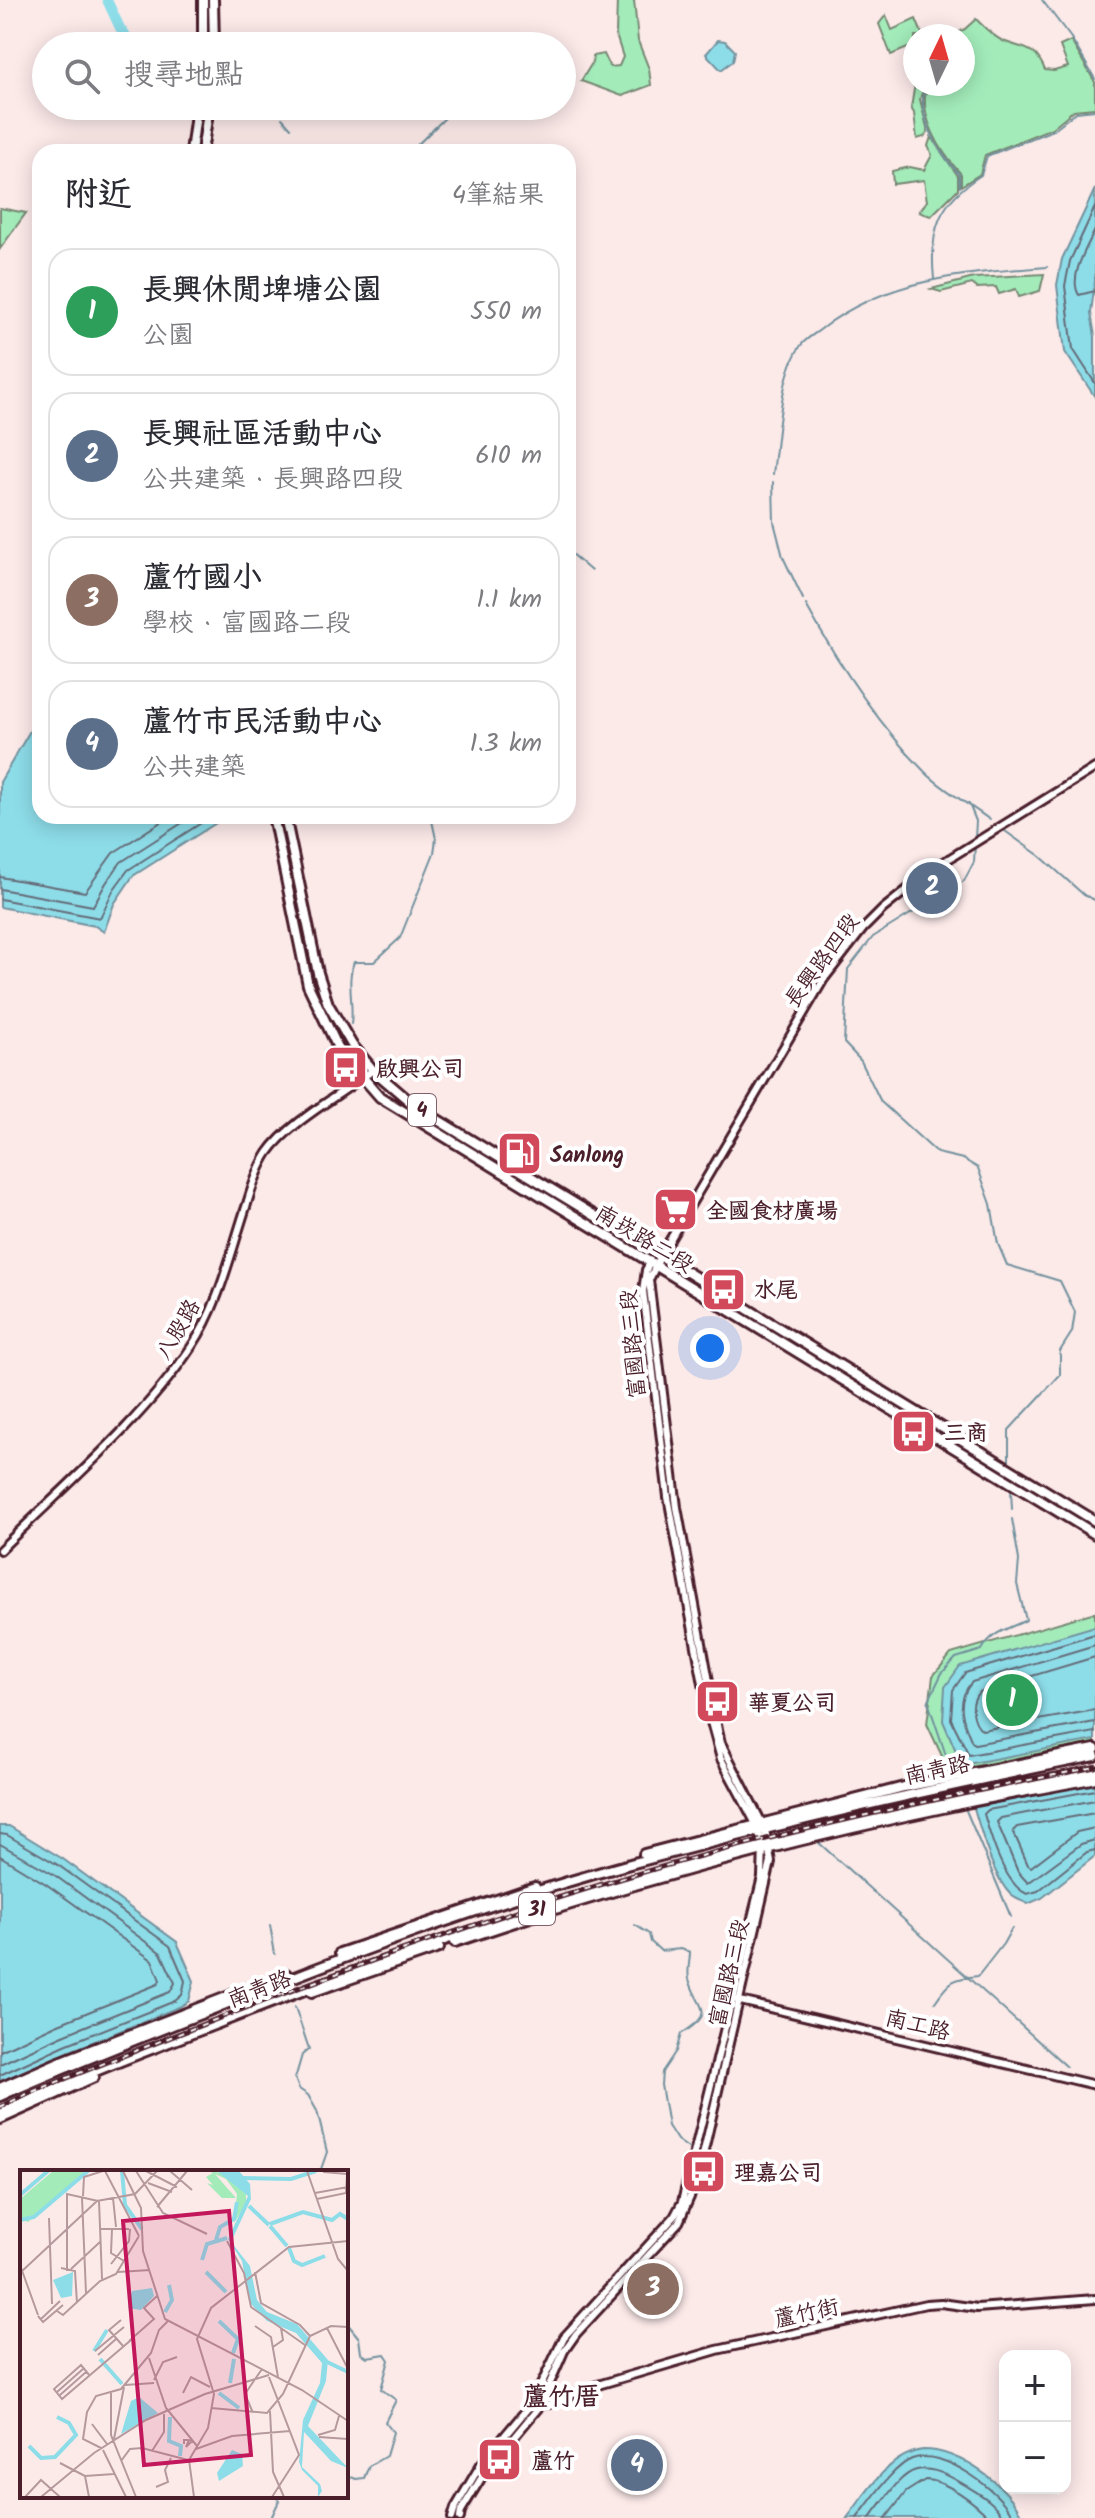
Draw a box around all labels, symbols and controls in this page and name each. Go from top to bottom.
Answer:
north arrow [903,24,975,96]
search box [32,32,576,120]
text: 搜尋地點 [124,52,244,100]
icon: search [60,54,104,98]
text: 附近 [64,169,132,223]
text: 4筆結果 [452,175,544,217]
text: 長興休閒埤塘公園 [142,267,382,315]
text: 1 [88,291,96,333]
text: 550 m [470,291,542,333]
text: 公園 [142,315,194,357]
text: 長興社區活動中心 [142,411,382,459]
text: 2 [84,435,100,477]
text: 610 m [475,435,542,477]
text: 公共建築 · 長興路四段 [142,459,403,501]
text: 蘆竹國小 [142,555,262,603]
text: 3 [85,579,99,621]
text: 1.1 km [476,579,542,621]
text: 學校 · 富國路二段 [142,603,351,645]
text: 蘆竹市民活動中心 [142,699,382,747]
text: 4 [85,723,99,765]
text: 1.3 km [470,723,542,765]
text: 公共建築 [142,747,246,789]
pin: 2 [906,858,958,918]
street label: 長興路四段 [777,907,870,1016]
bus stop icon: 啟興公司 [321,1044,369,1092]
place label: 啟興公司 [376,1053,464,1088]
road number: 4 [408,1094,436,1126]
fuel station icon: Sanlong [495,1130,543,1178]
place label: Sanlong [550,1139,624,1174]
supermarket icon: 全國食材廣場 [651,1186,699,1234]
place label: 全國食材廣場 [706,1195,838,1230]
street label: 南崁路二段 [588,1197,700,1283]
bus stop icon: 水尾 [699,1265,747,1313]
place label: 水尾 [754,1274,798,1309]
street label: 富國路三段 [612,1287,657,1400]
street label: 八股路 [148,1293,211,1368]
your location [690,1328,730,1368]
bus stop icon: 三商 [889,1408,937,1456]
place label: 三商 [944,1417,988,1452]
pin: 1 [986,1670,1038,1730]
bus stop icon: 華夏公司 [693,1678,741,1726]
place label: 華夏公司 [748,1687,836,1722]
street label: 南青路 [902,1747,973,1795]
road number: 31 [519,1893,555,1925]
street label: 富國路三段 [701,1916,760,2031]
street label: 南青路 [223,1962,297,2019]
street label: 南工路 [881,2001,954,2051]
bus stop icon: 理嘉公司 [679,2148,727,2196]
place label: 理嘉公司 [734,2157,822,2192]
inset map [20,2170,348,2498]
pin: 3 [627,2259,679,2319]
street label: 蘆竹街 [771,2290,842,2338]
map controls [999,2350,1071,2494]
button: + [999,2350,1071,2422]
district label: 蘆竹厝 [522,2377,600,2419]
button: − [999,2422,1071,2494]
pin: 4 [611,2435,663,2495]
bus stop icon: 蘆竹 [476,2436,524,2484]
place label: 蘆竹 [531,2445,575,2480]

